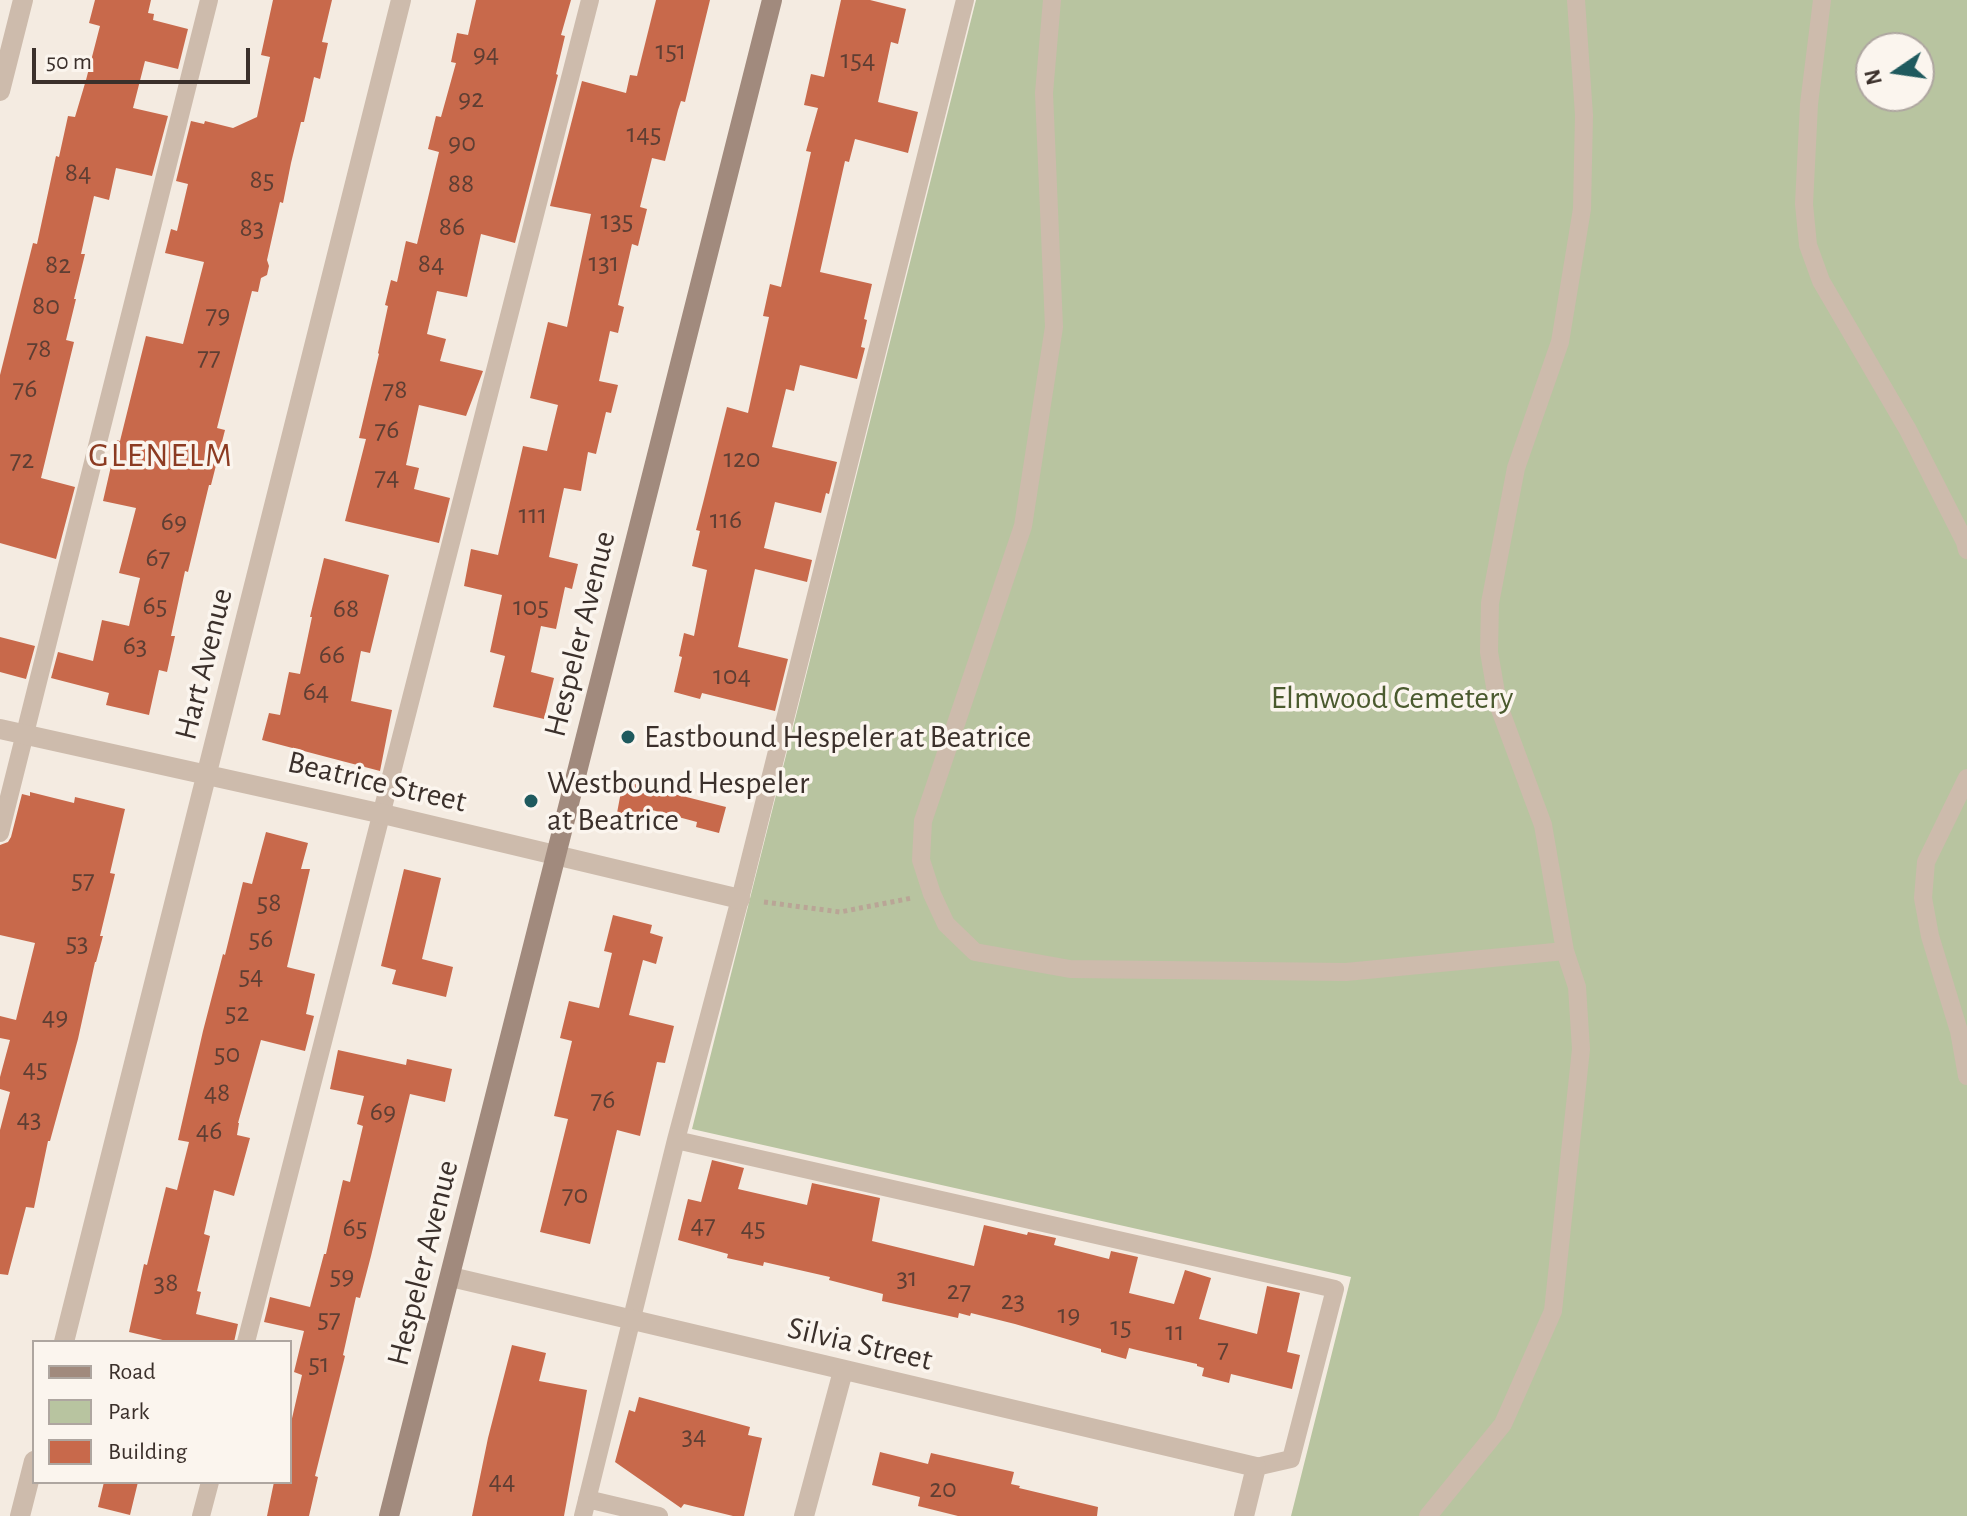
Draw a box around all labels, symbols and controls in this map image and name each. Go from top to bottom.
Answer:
scale bar [36,32,254,82]
north arrow [1855,32,1935,112]
house number: 151 [656,34,686,68]
house number: 94 [473,37,499,71]
house number: 154 [841,43,875,77]
text: 50 m [46,50,92,74]
text: N [1861,67,1886,87]
house number: 92 [458,82,484,116]
house number: 145 [627,117,661,151]
house number: 90 [448,126,476,160]
house number: 84 [65,156,91,190]
house number: 85 [250,163,274,197]
house number: 88 [448,167,474,201]
house number: 135 [601,204,633,238]
house number: 86 [439,210,465,244]
house number: 83 [240,211,264,245]
house number: 131 [589,246,619,280]
house number: 84 [418,247,444,281]
house number: 82 [45,248,71,282]
house number: 80 [32,289,60,323]
house number: 79 [206,298,230,332]
house number: 78 [27,332,51,366]
house number: 77 [197,340,221,374]
house number: 76 [13,372,37,406]
house number: 78 [383,373,407,407]
house number: 76 [375,413,399,447]
district label: GLENELM [88,436,234,476]
house number: 120 [723,442,761,476]
house number: 72 [10,443,34,477]
house number: 74 [374,460,400,494]
house number: 111 [519,498,547,532]
house number: 116 [710,503,742,537]
house number: 69 [161,505,187,539]
street label: Hespeler Avenue [536,527,624,741]
house number: 67 [146,541,170,575]
street label: Hart Avenue [167,584,241,744]
house number: 65 [143,589,167,623]
house number: 105 [513,590,549,624]
house number: 68 [333,592,359,626]
house number: 63 [123,629,147,663]
house number: 66 [319,638,345,672]
house number: 104 [713,659,751,693]
house number: 64 [303,675,329,709]
park label: Elmwood Cemetery [1271,679,1513,717]
place label: Eastbound Hespeler at Beatrice [644,718,1031,756]
marker: Eastbound Hespeler at Beatrice [619,728,637,746]
street label: Beatrice Street [284,743,470,821]
place label: Westbound Hespeler at Beatrice [547,764,809,839]
marker: Westbound Hespeler at Beatrice [522,792,540,810]
house number: 57 [71,863,95,897]
house number: 58 [257,886,281,920]
house number: 56 [249,922,273,956]
house number: 53 [65,926,89,960]
house number: 54 [238,959,264,993]
house number: 52 [225,996,249,1030]
house number: 49 [42,1000,68,1034]
house number: 50 [214,1037,240,1071]
house number: 45 [22,1052,48,1086]
house number: 48 [204,1076,230,1110]
house number: 76 [591,1083,615,1117]
house number: 69 [370,1095,396,1129]
house number: 43 [16,1102,42,1136]
house number: 46 [196,1114,222,1148]
street label: Hespeler Avenue [379,1156,467,1370]
house number: 70 [562,1178,588,1212]
house number: 47 [690,1208,716,1242]
house number: 65 [343,1211,367,1245]
house number: 45 [740,1211,766,1245]
house number: 59 [330,1259,354,1293]
house number: 31 [896,1261,918,1295]
house number: 38 [154,1266,178,1300]
house number: 27 [947,1274,971,1308]
house number: 23 [1001,1284,1025,1318]
house number: 19 [1058,1298,1080,1332]
house number: 57 [317,1302,341,1336]
street label: Silvia Street [784,1309,936,1379]
house number: 15 [1110,1310,1132,1344]
house number: 11 [1165,1315,1185,1349]
house number: 7 [1217,1332,1229,1366]
legend [32,1340,292,1484]
house number: 51 [308,1347,330,1381]
text: Road [108,1360,156,1384]
text: Park [108,1400,149,1424]
house number: 34 [681,1419,707,1453]
text: Building [108,1440,187,1464]
house number: 44 [489,1464,515,1498]
house number: 20 [929,1472,957,1506]

